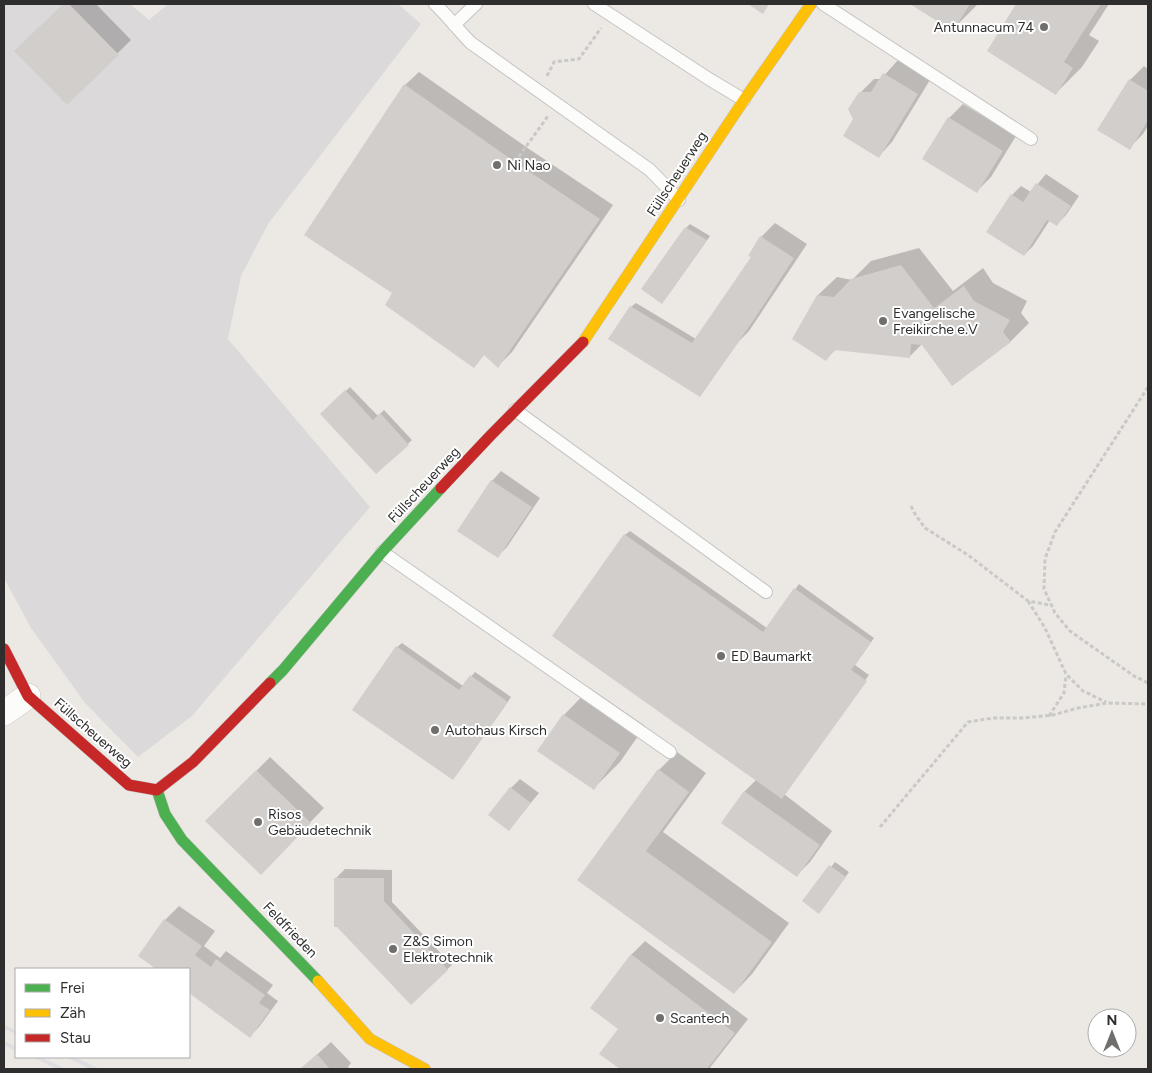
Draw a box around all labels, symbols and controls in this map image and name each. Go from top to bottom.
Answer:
place label: Antunnacum 74 [934,19,1034,36]
marker: Antunnacum 74 [1038,21,1050,33]
street label: Füllscheuerweg [643,128,711,220]
place label: Ni Nao [507,157,551,174]
marker: Ni Nao [491,159,503,171]
place label: Evangelische Freikirche e.V [893,305,978,338]
marker: Evangelische Freikirche e.V [877,315,889,327]
street label: Füllscheuerweg [384,443,464,527]
place label: ED Baumarkt [731,648,812,665]
marker: ED Baumarkt [715,650,727,662]
street label: Füllscheuerweg [50,694,136,772]
place label: Autohaus Kirsch [445,722,547,739]
marker: Autohaus Kirsch [429,724,441,736]
place label: Risos Gebäudetechnik [268,806,372,839]
marker: Risos Gebäudetechnik [252,816,264,828]
street label: Feldfrieden [259,899,321,962]
place label: Z&S Simon Elektrotechnik [403,933,493,966]
marker: Z&S Simon Elektrotechnik [387,943,399,955]
legend [15,968,190,1058]
text: Frei [60,979,85,997]
text: Zäh [60,1004,86,1022]
north arrow [1087,1008,1137,1058]
place label: Scantech [670,1010,730,1027]
marker: Scantech [654,1012,666,1024]
text: N [1107,1012,1117,1029]
text: Stau [60,1029,91,1047]

